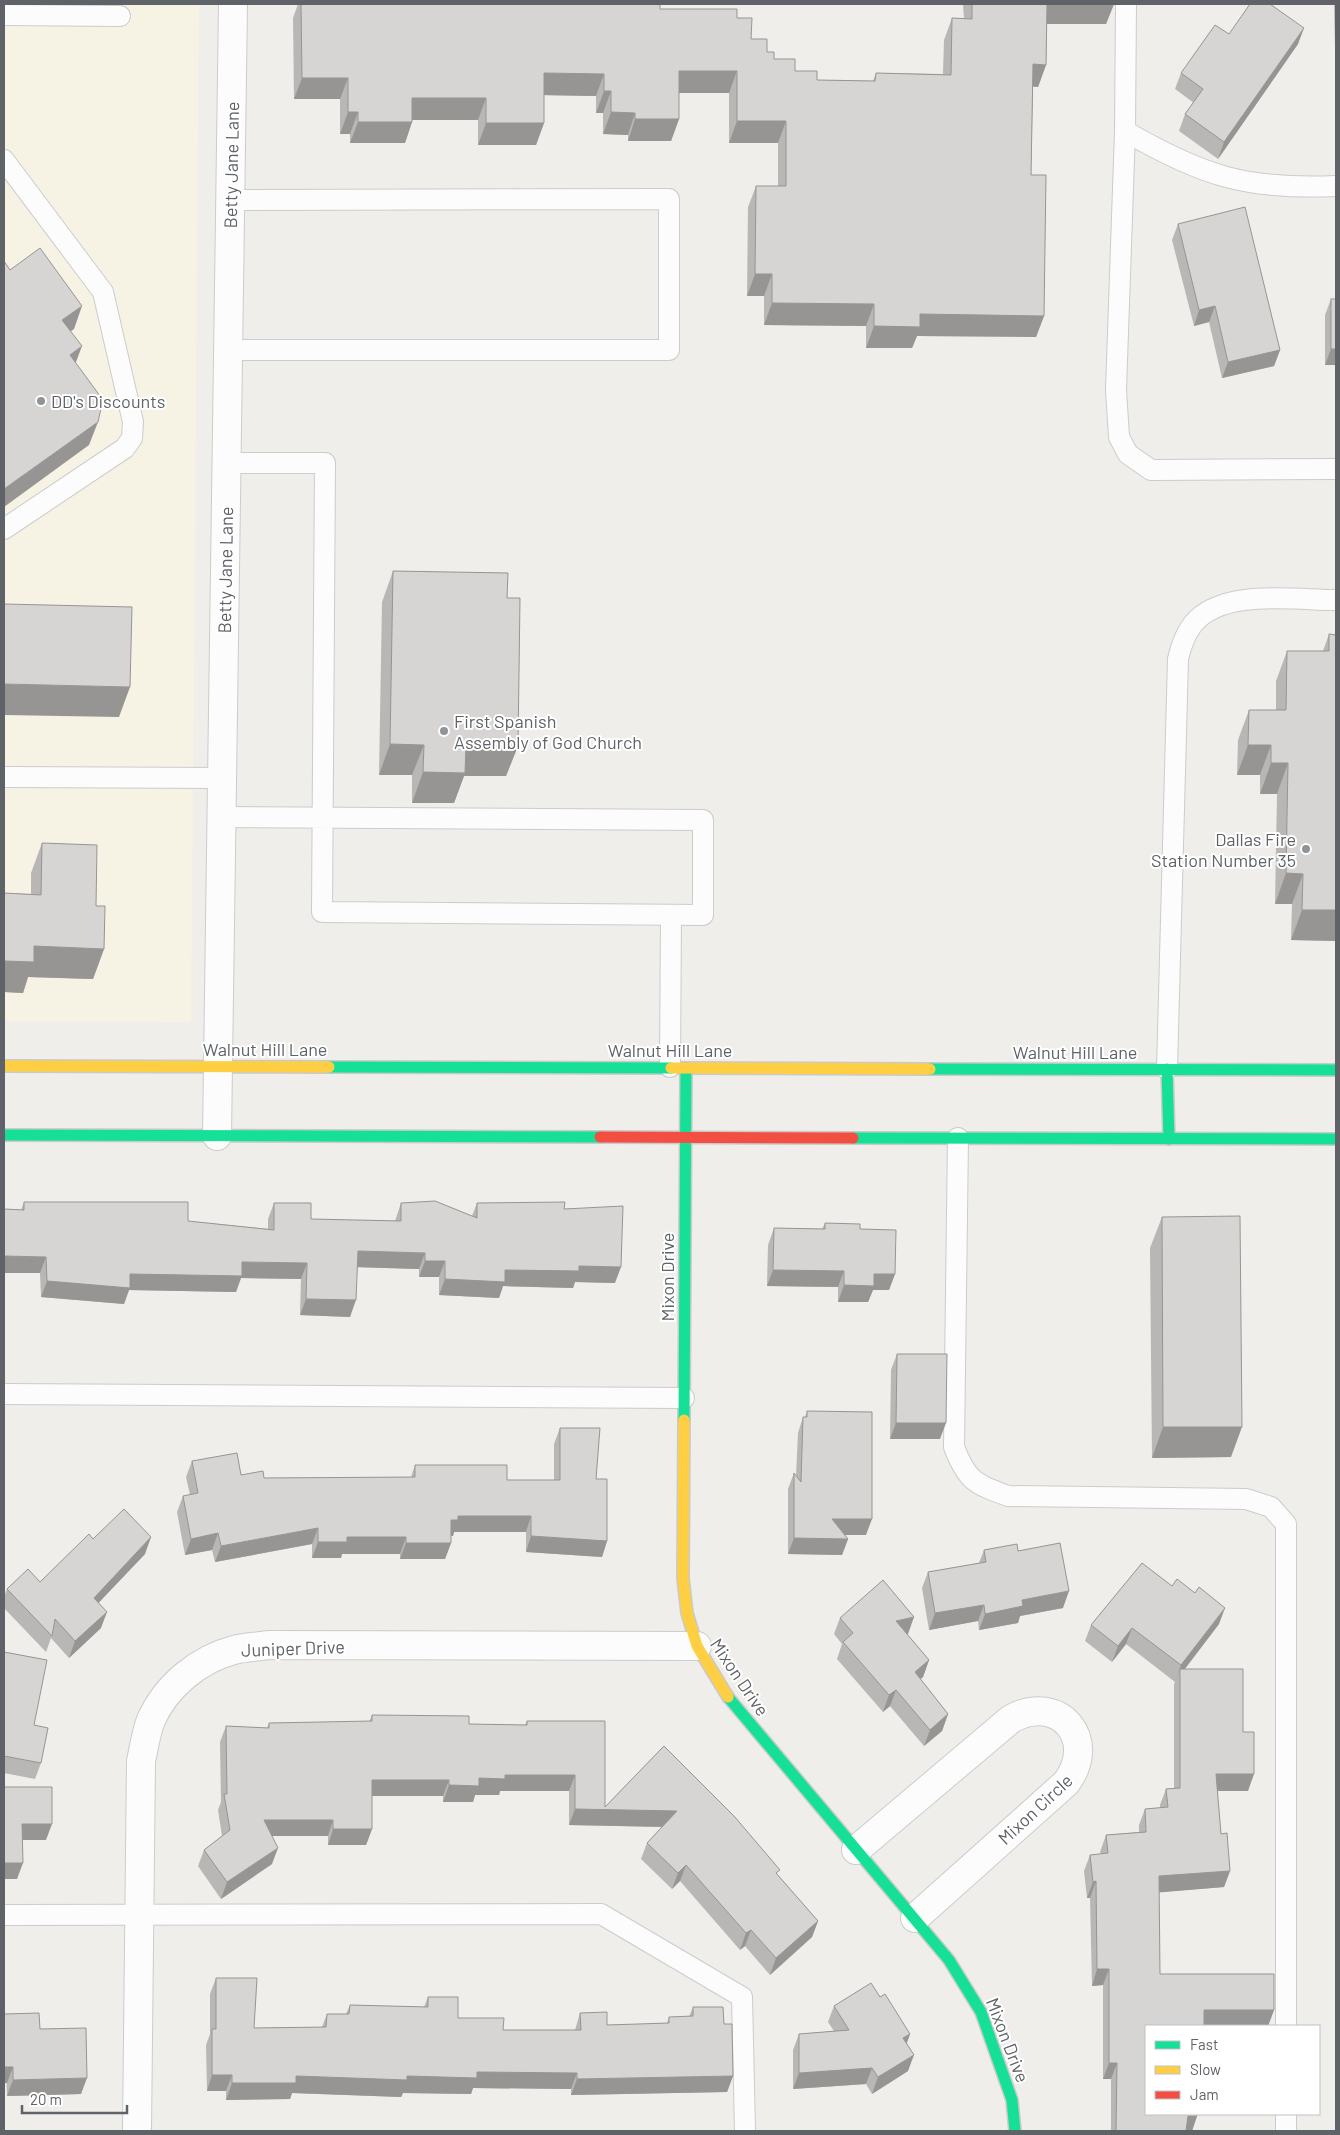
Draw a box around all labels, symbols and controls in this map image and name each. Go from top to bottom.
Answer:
street label: Betty Jane Lane [219,101,243,229]
place label: DD's Discounts [51,390,165,412]
marker: DD's Discounts [35,395,47,407]
street label: Betty Jane Lane [213,506,237,634]
place label: First Spanish Assembly of God Church [454,710,642,753]
marker: First Spanish Assembly of God Church [438,725,450,737]
place label: Dallas Fire Station Number 35 [1151,828,1296,871]
marker: Dallas Fire Station Number 35 [1300,843,1312,855]
street label: Walnut Hill Lane [203,1038,327,1060]
street label: Walnut Hill Lane [608,1039,732,1061]
street label: Walnut Hill Lane [1013,1041,1137,1063]
street label: Mixon Drive [656,1233,678,1321]
street label: Mixon Drive [706,1634,774,1720]
street label: Juniper Drive [241,1635,345,1661]
street label: Mixon Circle [993,1769,1077,1849]
street label: Mixon Drive [982,1995,1034,2085]
legend [1145,2025,1320,2115]
text: Fast [1190,2035,1218,2053]
text: Slow [1190,2060,1221,2078]
scale bar [22,2082,128,2114]
text: Jam [1190,2085,1219,2103]
text: 20 m [30,2090,62,2108]

